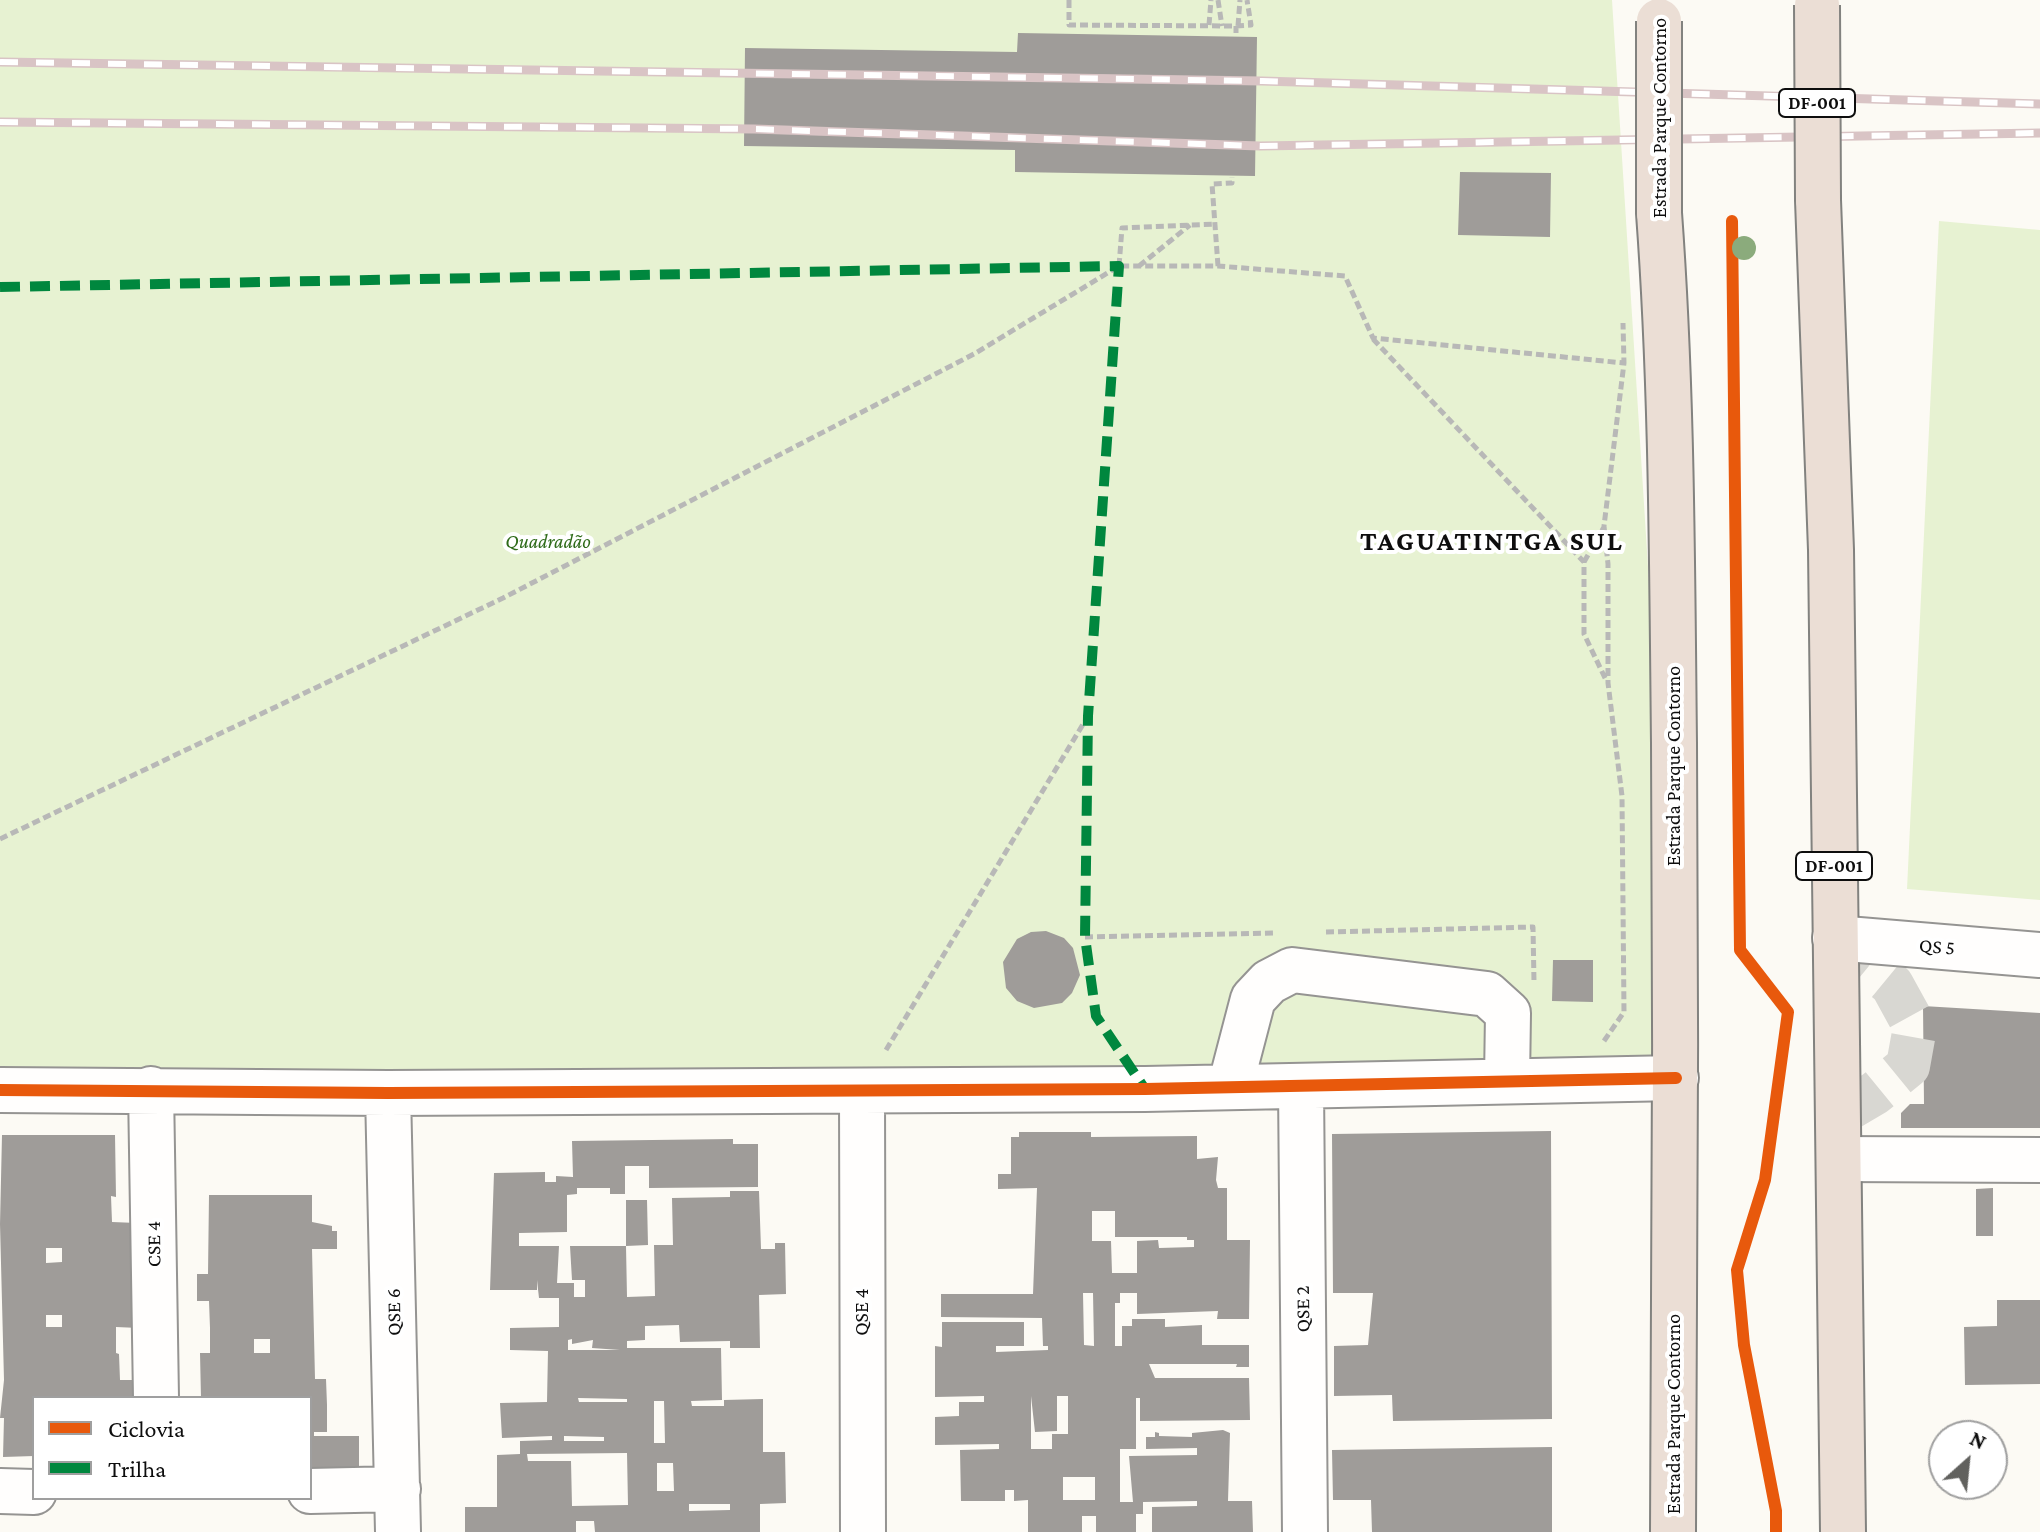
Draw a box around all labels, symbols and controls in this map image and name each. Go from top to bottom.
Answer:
street label: Estrada Parque Contorno [1648,18,1672,218]
road number: DF-001 [1779,89,1855,117]
district label: TAGUATINTGA SUL [1360,524,1624,558]
park label: Quadradão [505,530,591,554]
street label: Estrada Parque Contorno [1662,666,1686,866]
road number: DF-001 [1796,852,1872,880]
street label: QS 5 [1918,933,1956,961]
street label: CSE 4 [142,1221,166,1267]
street label: QSE 2 [1291,1285,1315,1333]
street label: QSE 6 [382,1288,406,1336]
street label: QSE 4 [850,1288,874,1336]
street label: Estrada Parque Contorno [1662,1314,1686,1514]
legend [32,1396,312,1500]
text: Ciclovia [108,1415,185,1442]
north arrow [1928,1420,2008,1500]
text: N [1966,1425,1991,1454]
text: Trilha [108,1455,166,1482]

